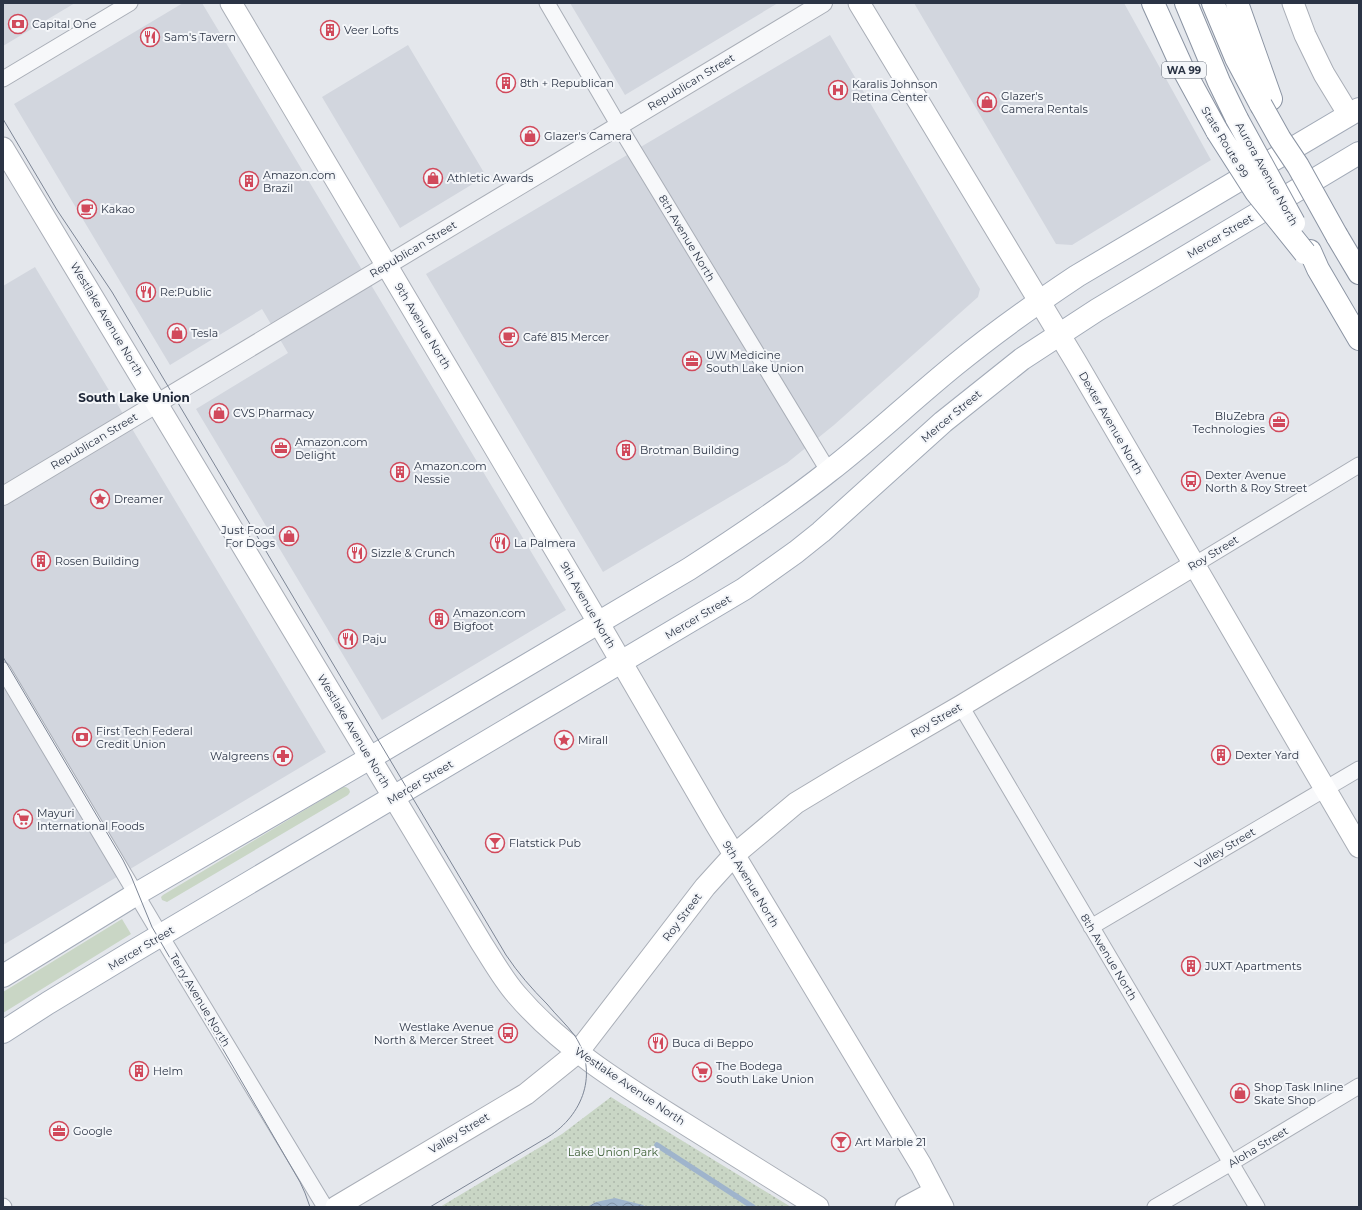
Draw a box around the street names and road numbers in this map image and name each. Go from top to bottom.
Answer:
street label: Republican Street [645,50,738,114]
road number: WA 99 [1162,62,1206,78]
street label: State Route 99 [1198,104,1252,180]
street label: Aurora Avenue North [1233,120,1301,228]
street label: 8th Avenue North [656,192,718,284]
street label: Mercer Street [1184,210,1256,261]
street label: Republican Street [367,217,460,281]
street label: Westlake Avenue North [67,260,147,378]
street label: 9th Avenue North [392,280,454,372]
street label: Dexter Avenue North [1076,369,1146,477]
street label: Mercer Street [918,386,985,445]
street label: Republican Street [48,409,141,473]
street label: Roy Street [1185,532,1241,574]
street label: 9th Avenue North [557,559,619,651]
street label: Mercer Street [662,591,734,642]
street label: Westlake Avenue North [314,672,394,790]
street label: Roy Street [908,699,965,740]
street label: Mercer Street [384,756,456,807]
street label: Valley Street [1192,824,1258,872]
street label: 9th Avenue North [720,838,782,930]
street label: Roy Street [659,890,705,944]
street label: 8th Avenue North [1078,911,1140,1003]
street label: Mercer Street [105,922,177,973]
street label: Terry Avenue North [167,951,233,1049]
street label: Westlake Avenue North [572,1044,688,1128]
street label: Valley Street [426,1109,492,1157]
street label: Aloha Street [1225,1123,1291,1170]

